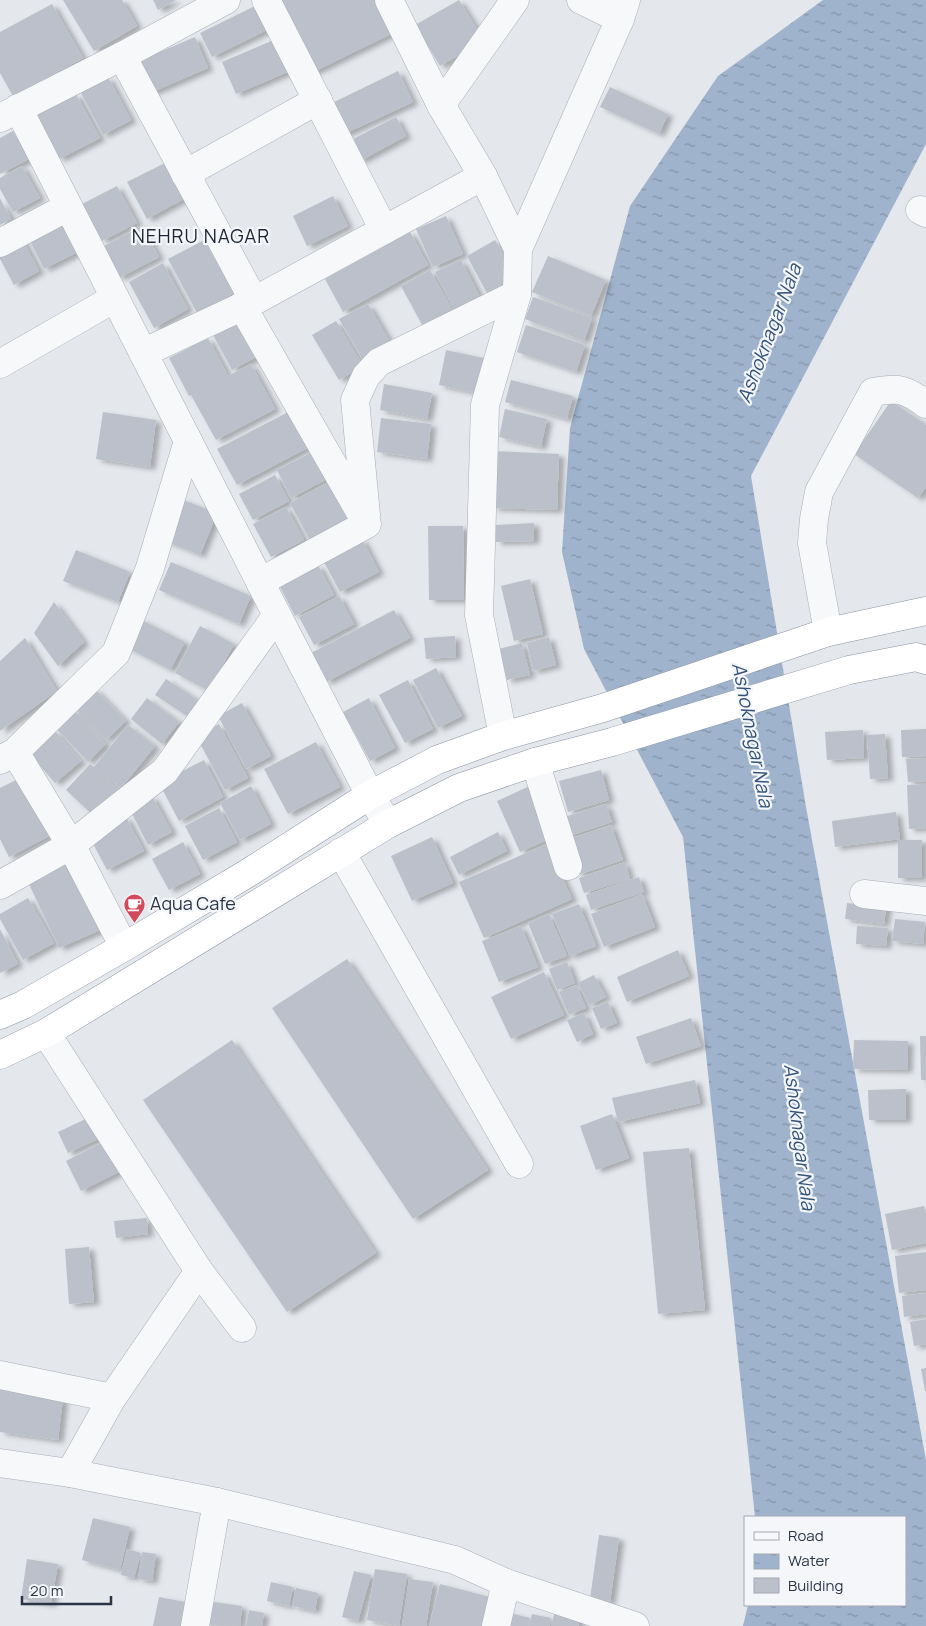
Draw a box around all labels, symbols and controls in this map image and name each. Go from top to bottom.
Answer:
district label: NEHRU NAGAR [132,223,270,249]
water label: Ashoknagar Nala [731,258,808,406]
water label: Ashoknagar Nala [726,660,780,811]
place label: Aqua Cafe [150,891,236,915]
cafe icon: Aqua Cafe [122,892,146,923]
water label: Ashoknagar Nala [778,1063,822,1213]
legend [744,1516,906,1606]
text: Road [788,1525,824,1546]
text: Water [788,1550,830,1571]
scale bar [22,1574,111,1606]
text: Building [788,1575,843,1596]
text: 20 m [30,1580,63,1601]

